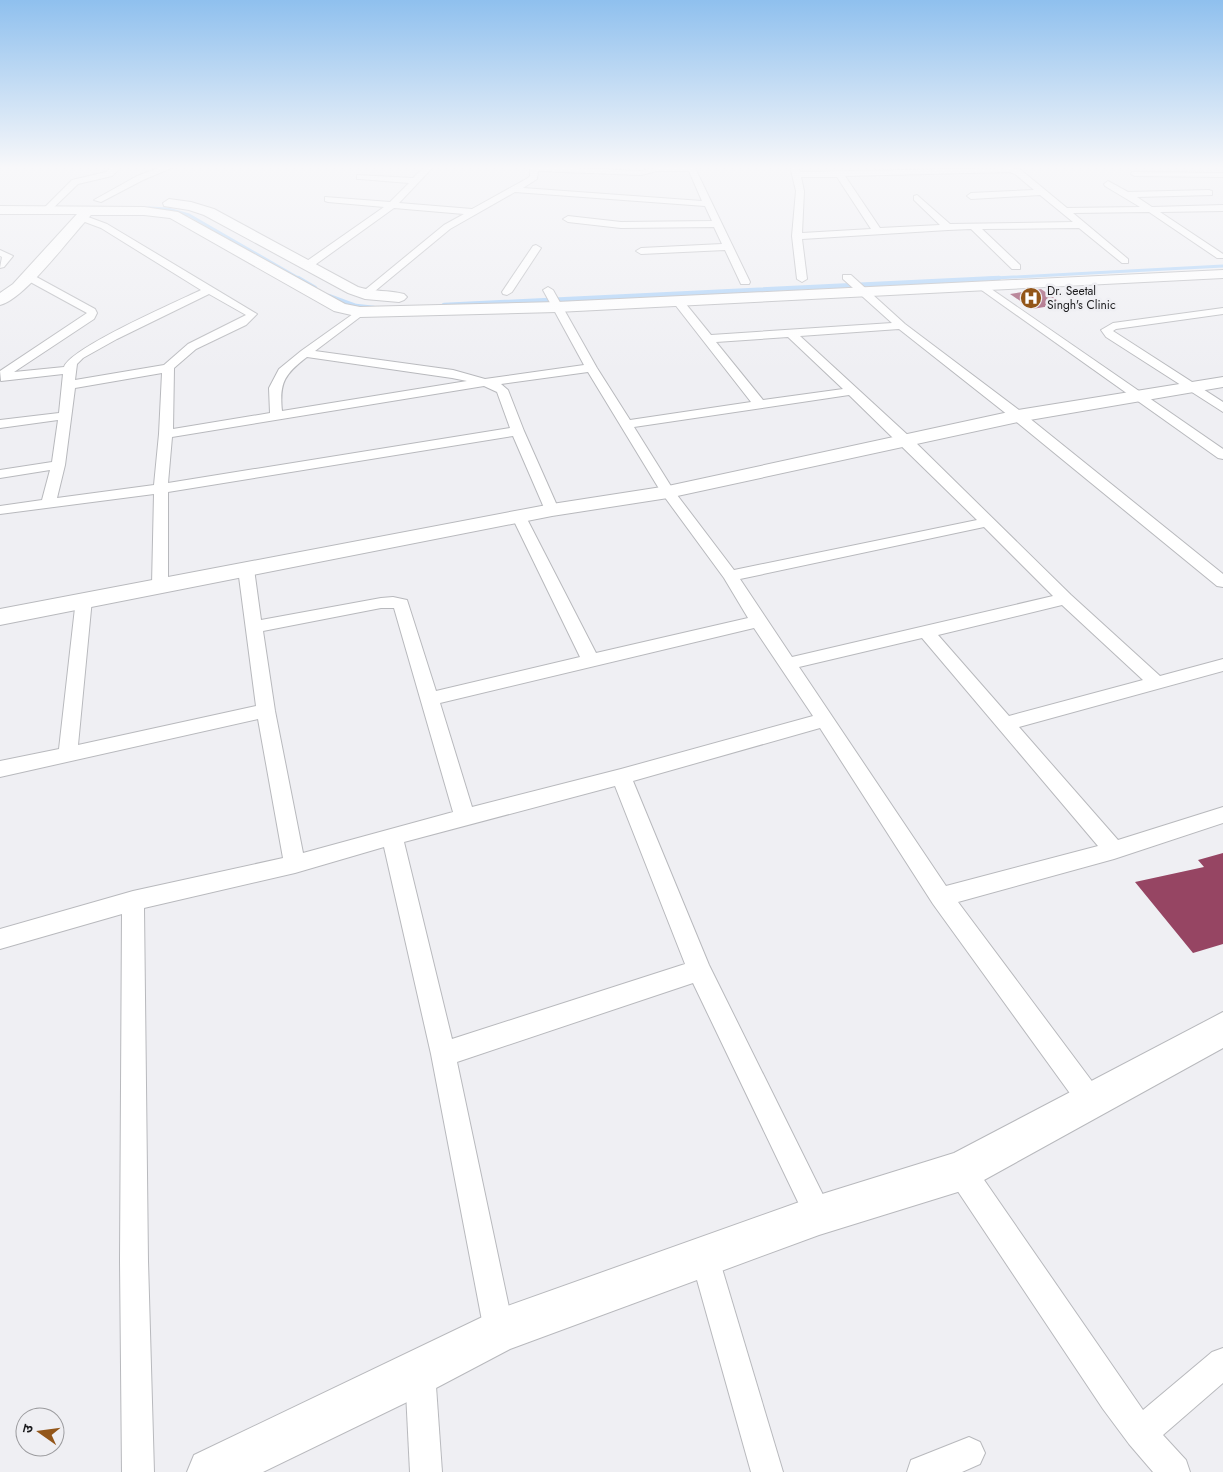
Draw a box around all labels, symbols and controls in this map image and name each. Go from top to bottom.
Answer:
place label: Dr. Seetal Singh's Clinic [1047,282,1116,314]
hospital icon: Dr. Seetal Singh's Clinic [1019,286,1043,310]
north arrow [15,1407,65,1457]
text: उ [17,1422,38,1435]

